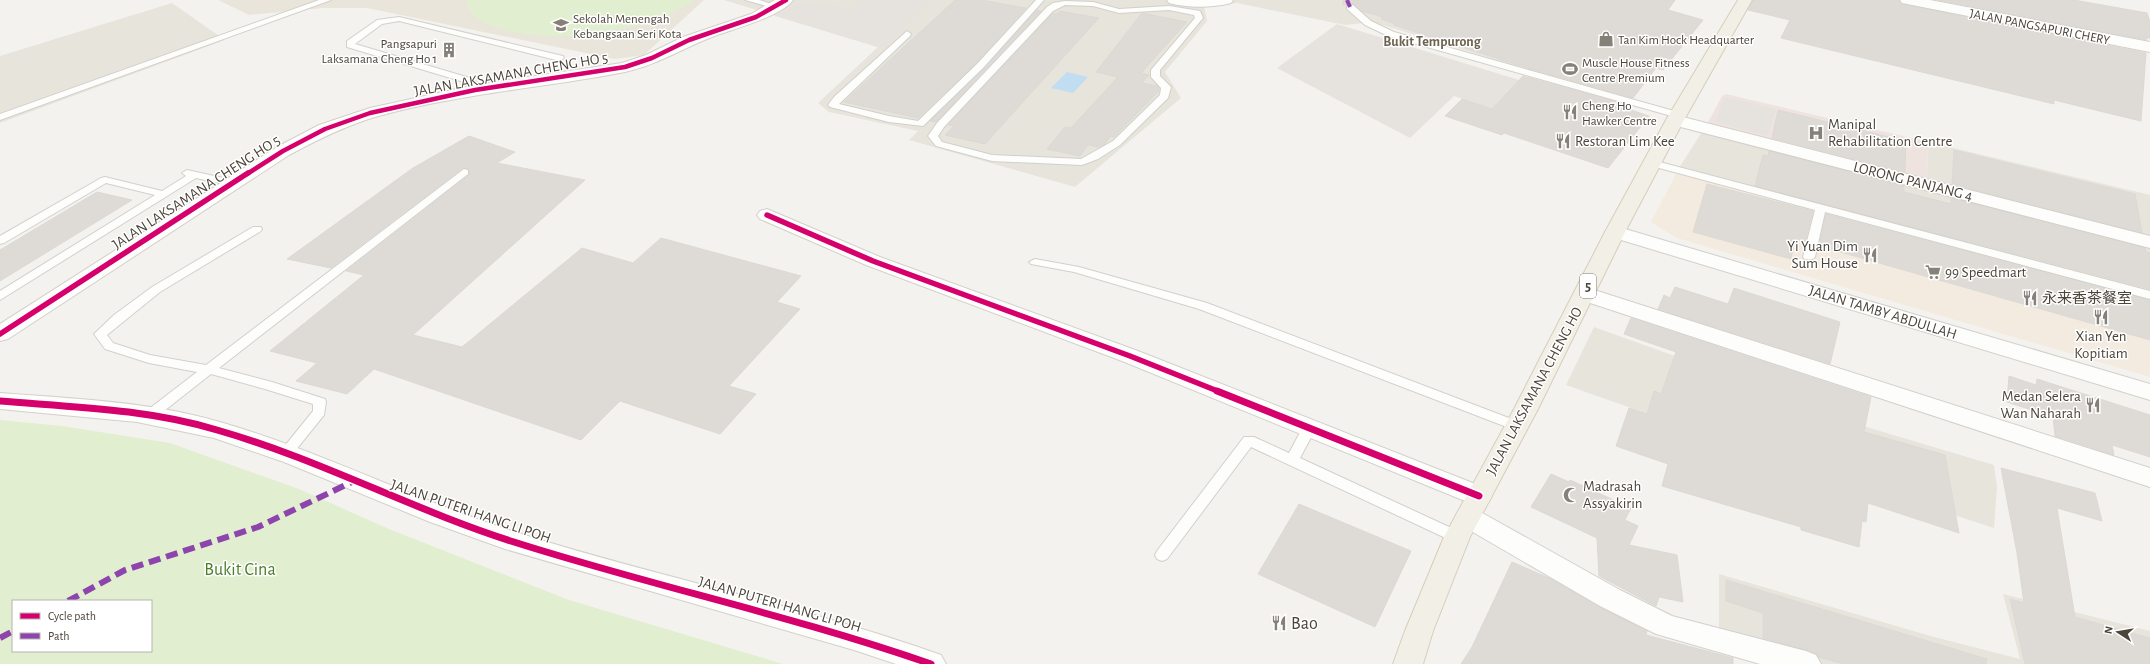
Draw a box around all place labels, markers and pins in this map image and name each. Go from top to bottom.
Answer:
place label: Sekolah Menengah Kebangsaan Seri Kota [573,13,682,41]
school or university icon: Sekolah Menengah Kebangsaan Seri Kota [552,16,570,34]
shop icon: Tan Kim Hock Headquarter [1597,30,1615,48]
place label: Tan Kim Hock Headquarter [1618,34,1755,47]
place label: Pangsapuri Laksamana Cheng Ho 1 [322,38,437,66]
building icon: Pangsapuri Laksamana Cheng Ho 1 [440,41,458,59]
place label: Muscle House Fitness Centre Premium [1582,57,1690,85]
sports icon: Muscle House Fitness Centre Premium [1561,60,1579,78]
place label: Cheng Ho Hawker Centre [1582,100,1657,128]
restaurant icon: Cheng Ho Hawker Centre [1561,103,1579,121]
place label: Manipal Rehabilitation Centre [1828,117,1952,149]
hospital icon: Manipal Rehabilitation Centre [1807,124,1825,142]
restaurant icon: Restoran Lim Kee [1554,132,1572,150]
place label: Restoran Lim Kee [1575,134,1675,149]
place label: Yi Yuan Dim Sum House [1787,239,1858,271]
restaurant icon: Yi Yuan Dim Sum House [1861,246,1879,264]
supermarket icon: 99 Speedmart [1924,263,1942,281]
place label: 99 Speedmart [1945,265,2027,280]
restaurant icon: 永来香茶餐室 [2021,289,2039,307]
place label: 永来香茶餐室 [2042,290,2132,306]
restaurant icon: Xian Yen Kopitiam [2092,308,2110,326]
place label: Xian Yen Kopitiam [2074,329,2128,361]
place label: Medan Selera Wan Naharah [2001,389,2081,421]
restaurant icon: Medan Selera Wan Naharah [2084,396,2102,414]
place label: Madrasah Assyakirin [1583,479,1643,511]
mosque icon: Madrasah Assyakirin [1562,486,1580,504]
restaurant icon: Bao [1270,614,1288,632]
place label: Bao [1291,615,1318,633]

